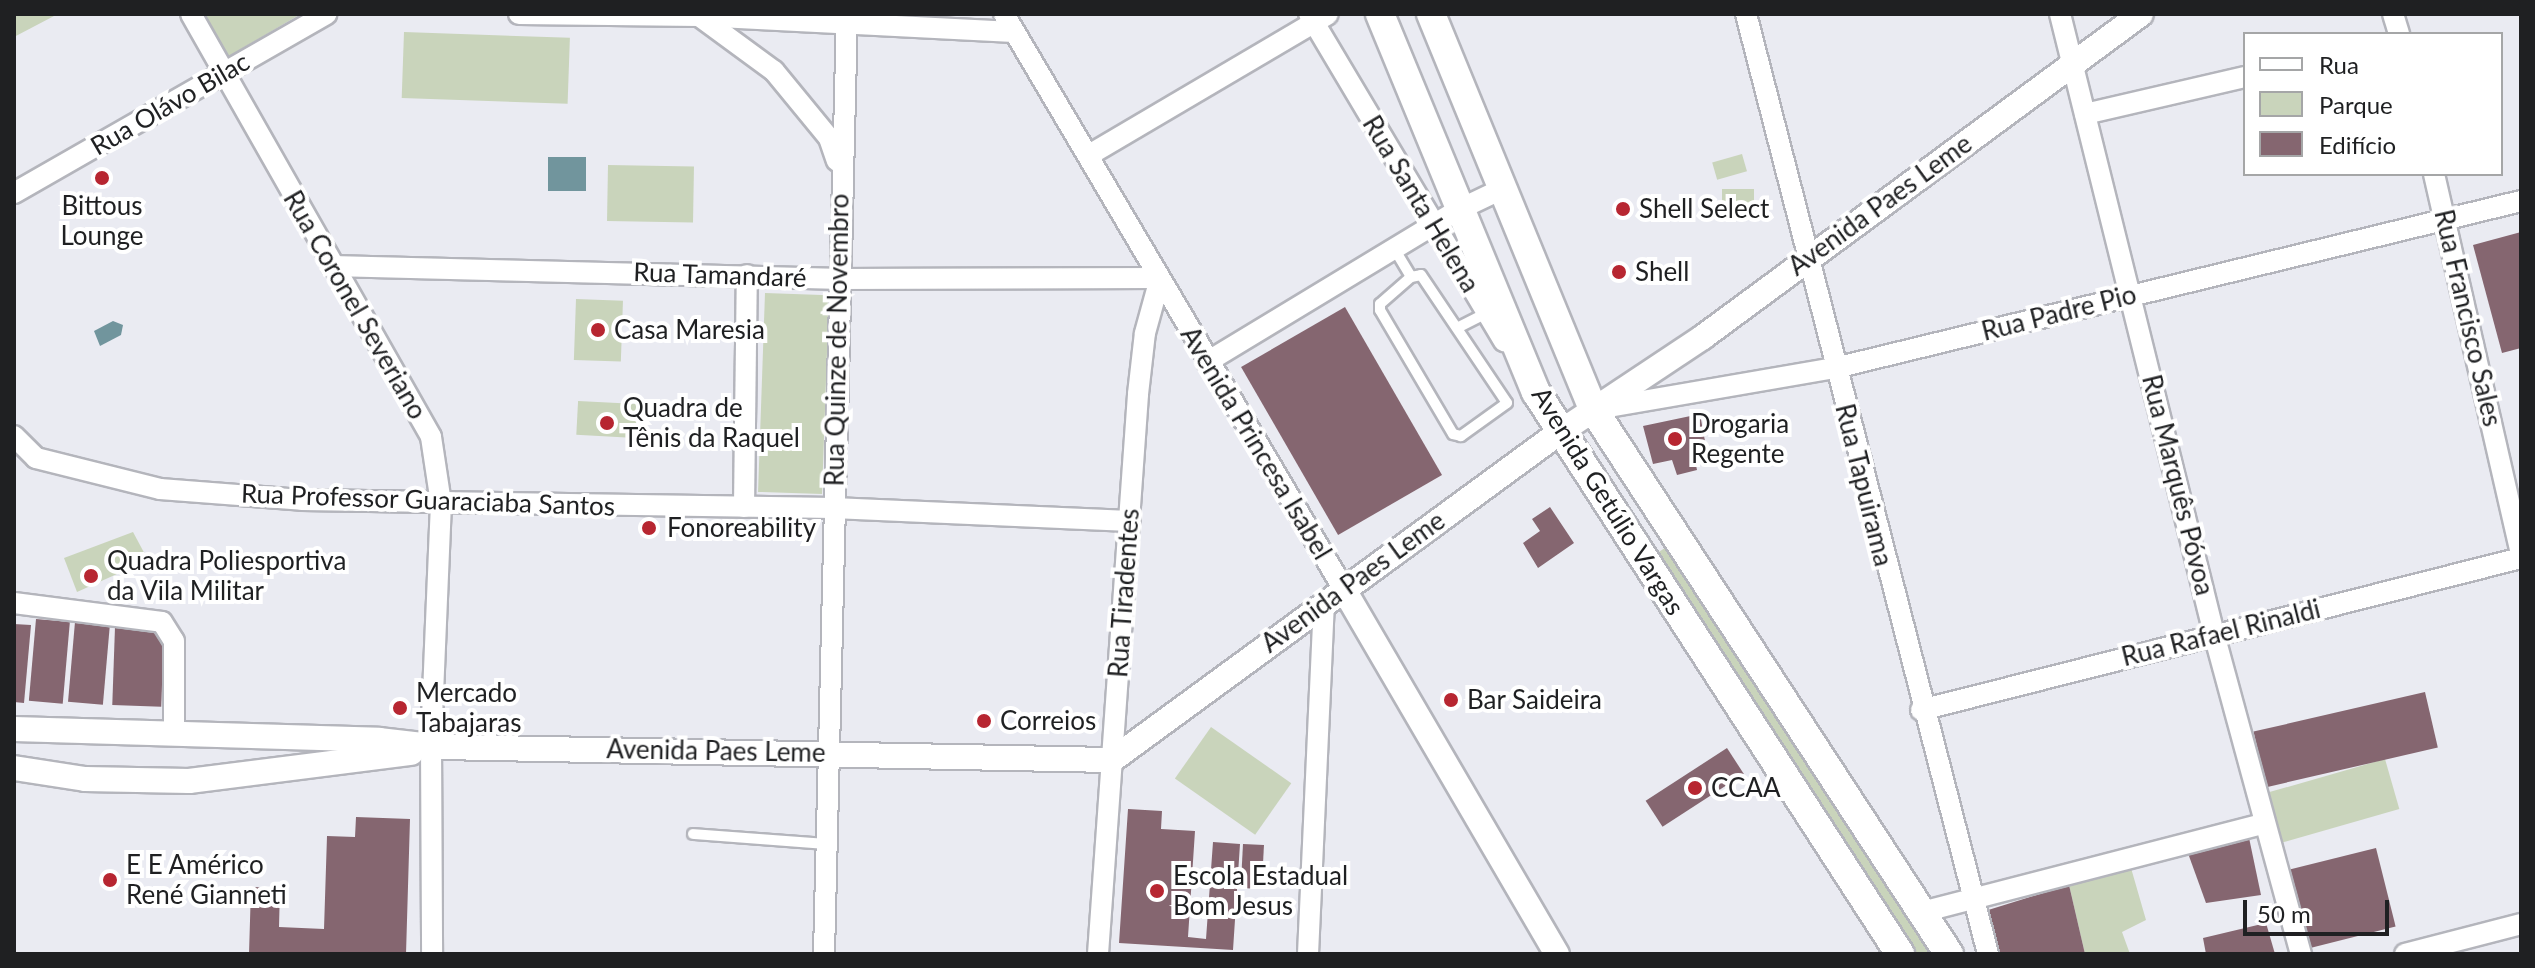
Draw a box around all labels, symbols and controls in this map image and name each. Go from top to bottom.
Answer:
legend [2243,32,2503,176]
street label: Rua Olávo Bilac [85,46,255,162]
text: Rua [2319,50,2359,79]
text: Parque [2319,90,2393,119]
street label: Rua Santa Helena [1356,110,1486,298]
street label: Avenida Paes Leme [1782,128,1978,282]
text: Edifício [2319,130,2396,159]
marker: Bittous Lounge [93,169,111,187]
street label: Rua Coronel Severiano [277,185,433,425]
place label: Bittous Lounge [60,190,144,252]
street label: Rua Quinze de Novembro [819,193,855,487]
place label: Shell Select [1639,193,1769,225]
marker: Shell Select [1614,200,1632,218]
street label: Rua Francisco Sales [2428,207,2508,429]
street label: Rua Tamandaré [632,256,808,294]
place label: Shell [1635,256,1689,288]
marker: Shell [1610,263,1628,281]
street label: Rua Padre Pio [1978,279,2140,347]
place label: Casa Maresia [614,314,765,346]
marker: Casa Maresia [589,321,607,339]
street label: Avenida Princesa Isabel [1174,321,1338,565]
street label: Rua Marquês Póvoa [2136,371,2220,599]
street label: Avenida Getúlio Vargas [1525,381,1691,621]
place label: Quadra de Tênis da Raquel [623,392,800,454]
street label: Rua Tapuirama [1829,400,1899,570]
place label: Drogaria Regente [1691,408,1789,470]
marker: Quadra de Tênis da Raquel [598,414,616,432]
marker: Drogaria Regente [1666,430,1684,448]
street label: Rua Professor Guaraciaba Santos [240,478,616,522]
street label: Avenida Paes Leme [1255,505,1451,659]
street label: Rua Tiradentes [1102,507,1146,679]
place label: Fonoreability [667,512,816,544]
marker: Fonoreability [638,517,660,539]
place label: Quadra Poliesportiva da Vila Militar [107,545,346,606]
marker: Quadra Poliesportiva da Vila Militar [82,567,100,585]
street label: Rua Rafael Rinaldi [2118,593,2324,673]
place label: Mercado Tabajaras [416,677,521,738]
place label: Bar Saideira [1467,684,1602,716]
marker: Bar Saideira [1442,691,1460,709]
marker: Mercado Tabajaras [391,699,409,717]
place label: Correios [1000,705,1096,737]
marker: Correios [975,712,993,730]
street label: Avenida Paes Leme [606,733,826,769]
place label: CCAA [1711,772,1781,804]
marker: CCAA [1686,779,1704,797]
place label: E E Américo René Gianneti [126,849,287,910]
place label: Escola Estadual Bom Jesus [1173,860,1348,922]
marker: E E Américo René Gianneti [101,871,119,889]
marker: Escola Estadual Bom Jesus [1148,882,1166,900]
scale bar [2247,884,2393,934]
text: 50 m [2257,899,2311,928]

